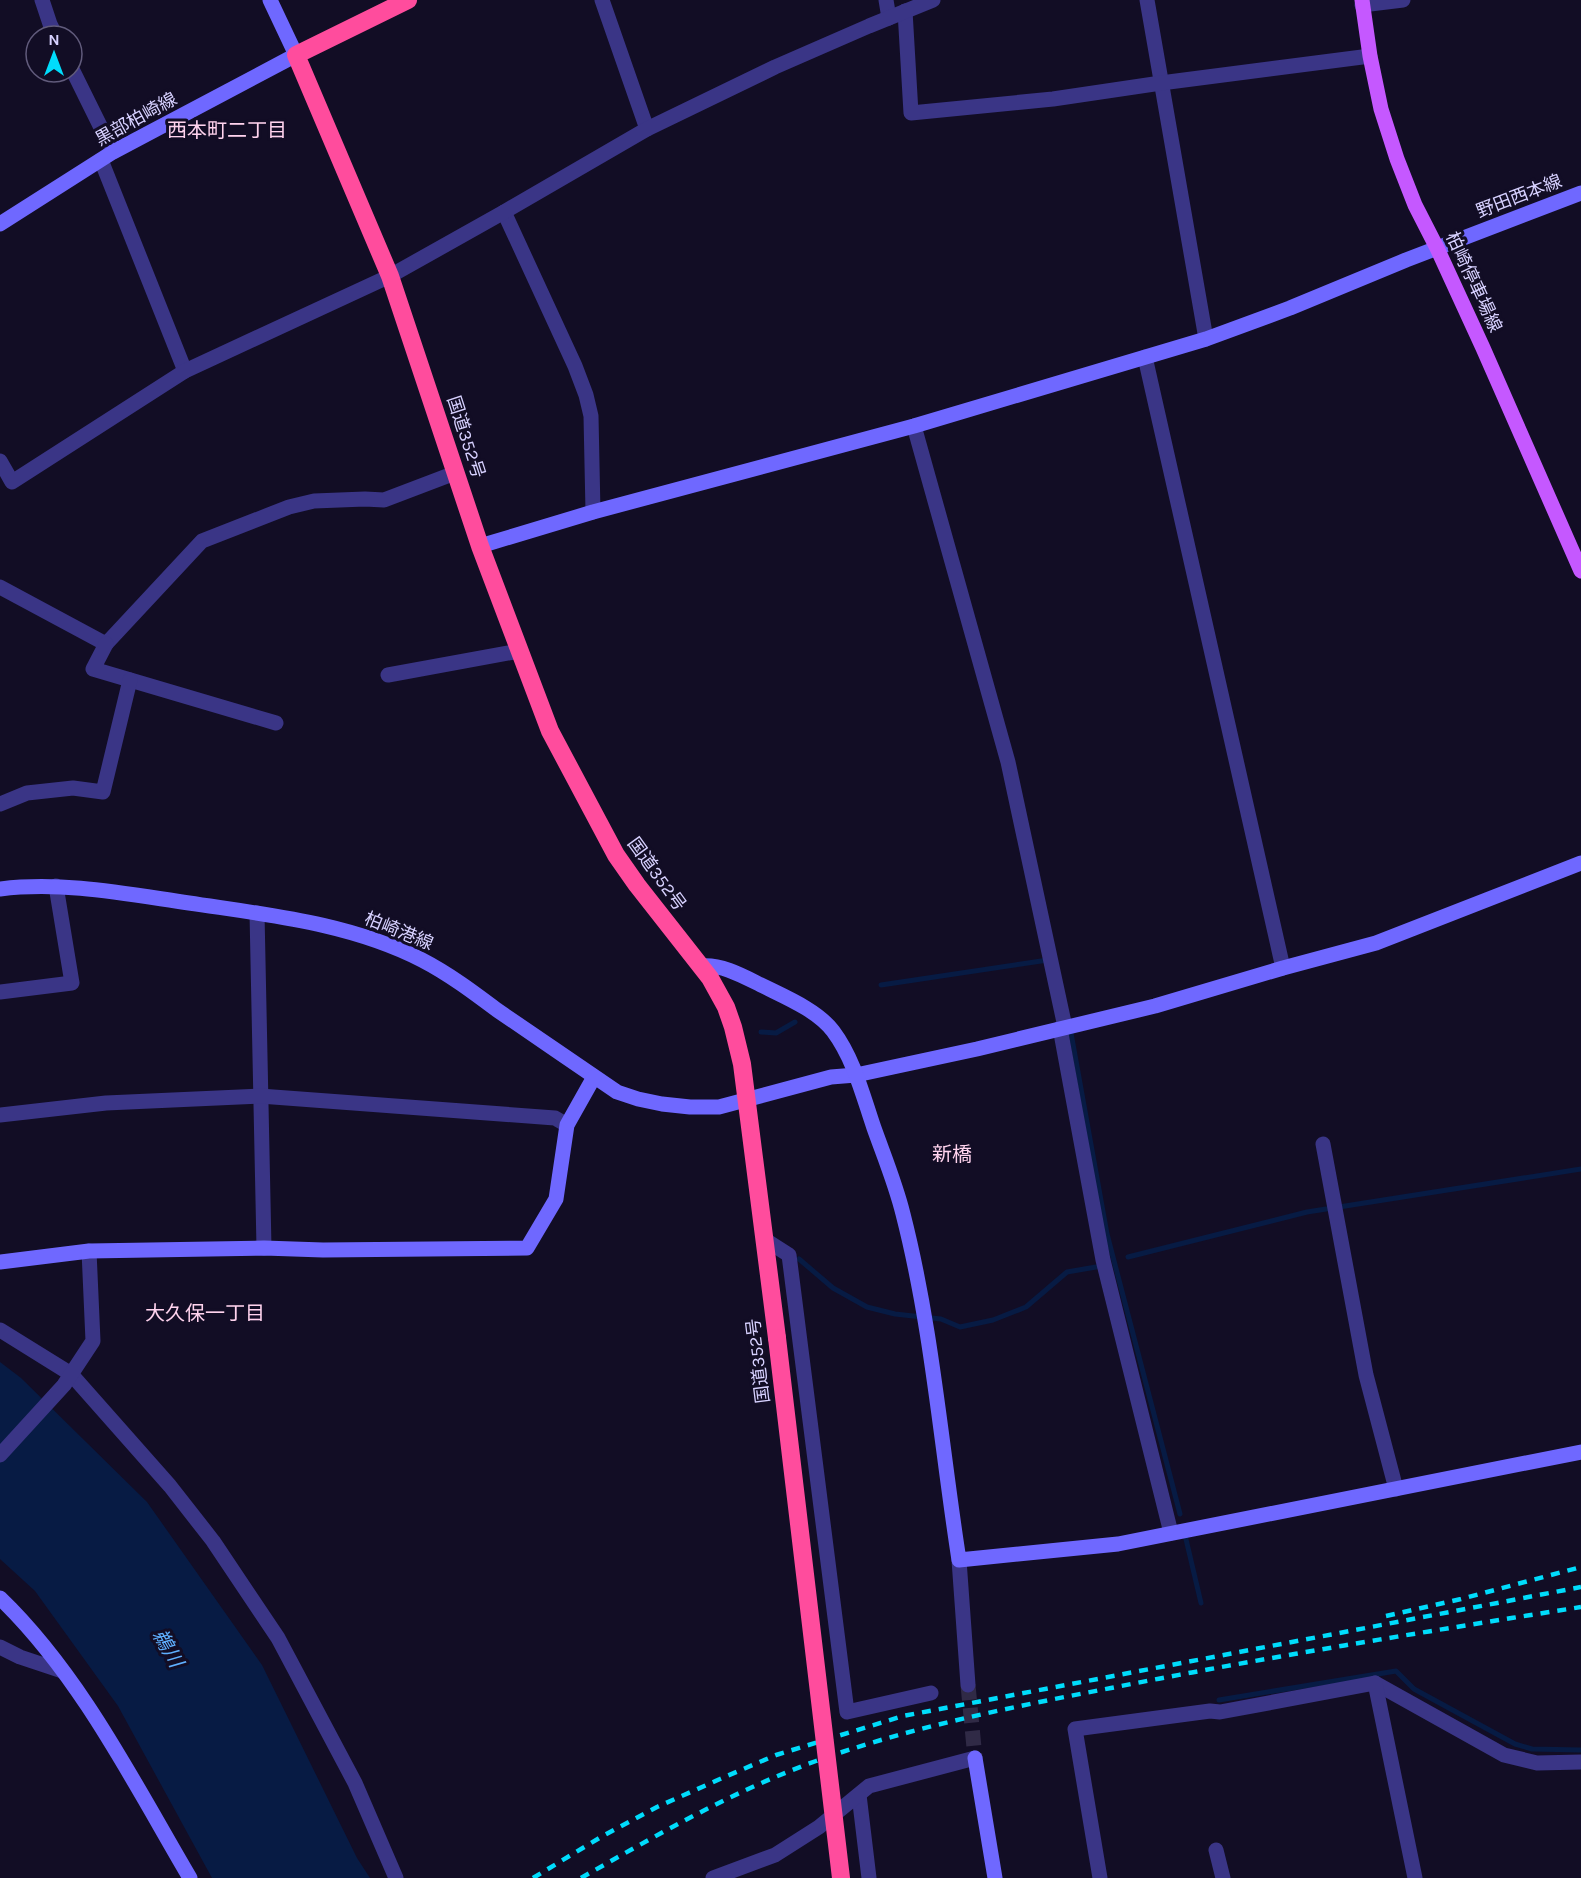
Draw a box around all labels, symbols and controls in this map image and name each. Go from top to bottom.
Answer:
north arrow [24,24,84,84]
text: N [48,30,60,49]
street label: 黒部柏崎線 [91,88,181,150]
district label: 西本町二丁目 [167,119,287,142]
street label: 野田西本線 [1473,170,1565,222]
street label: 柏崎停車場線 [1441,228,1507,336]
street label: 国道352号 [442,393,490,481]
street label: 国道352号 [623,833,691,915]
street label: 柏崎港線 [362,907,436,955]
district label: 新橋 [932,1143,972,1166]
district label: 大久保一丁目 [145,1302,265,1325]
street label: 国道352号 [742,1317,774,1405]
water label: 鵜川 [148,1625,189,1673]

